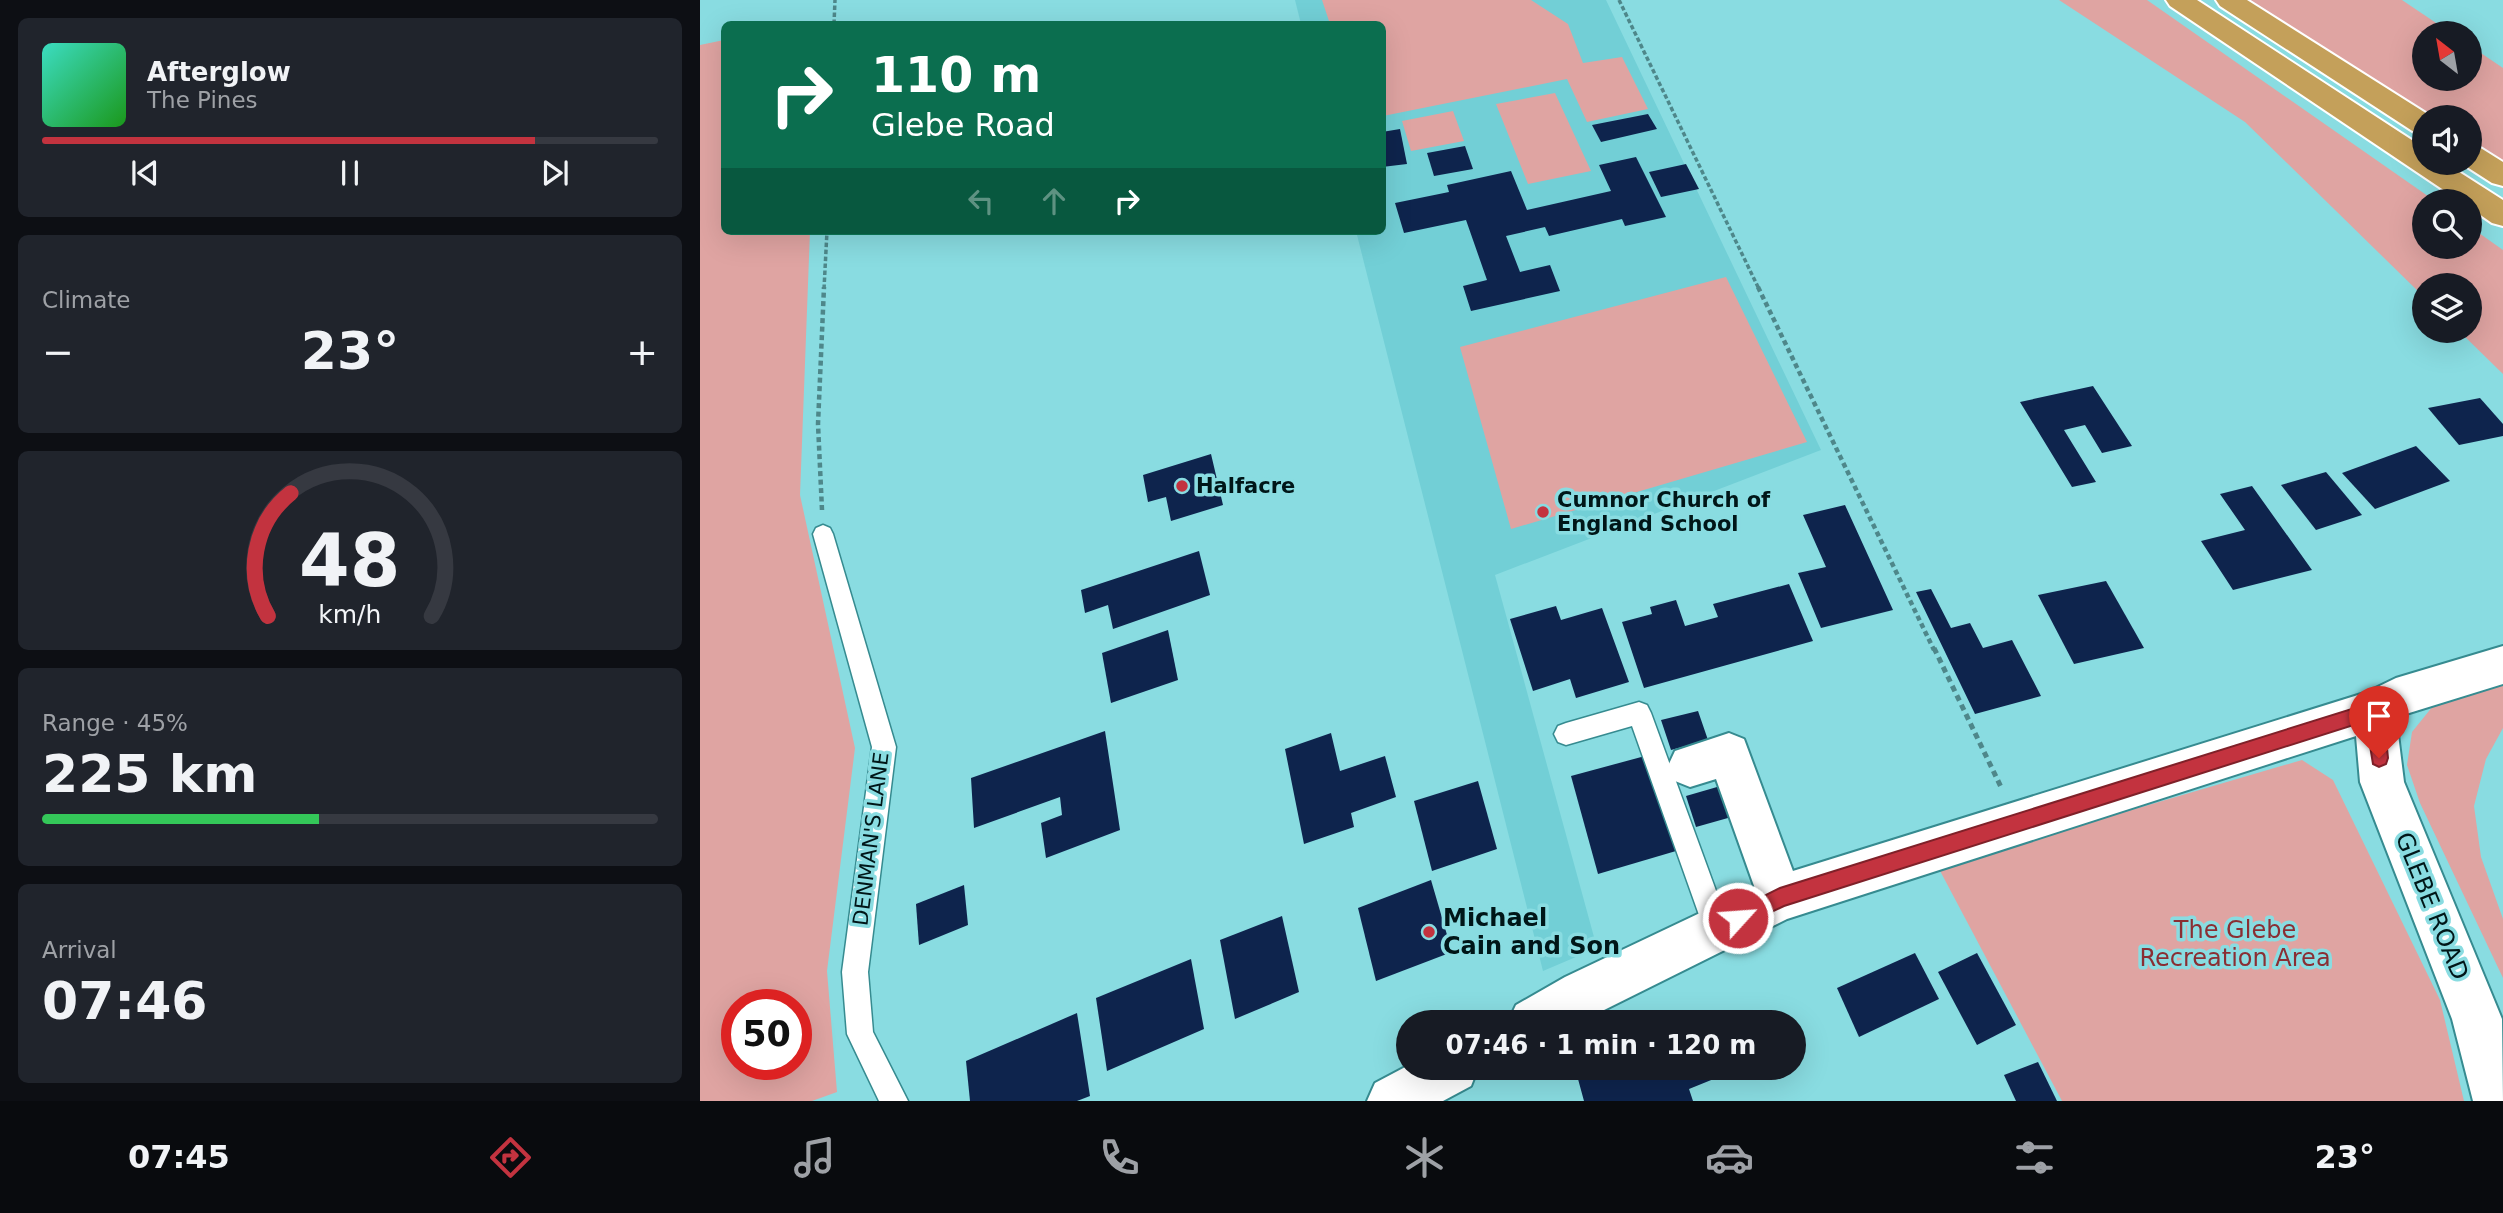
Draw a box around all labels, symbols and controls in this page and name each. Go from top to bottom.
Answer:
north arrow [2412,21,2482,91]
map controls [2412,21,2482,343]
text: 110 m [871,47,1041,104]
icon: right [756,49,847,140]
text: Afterglow [147,57,291,87]
text: The Pines [147,87,258,113]
button: sound [2412,105,2482,175]
text: Glebe Road [871,106,1055,144]
icon: previous [126,154,164,192]
icon: pause [331,154,369,192]
icon: next [536,154,574,192]
icon: left [962,182,1000,220]
icon: ahead [1035,182,1073,220]
icon: right [1108,182,1146,220]
button: search [2412,189,2482,259]
button: layers [2412,273,2482,343]
text: Climate [42,287,131,313]
text: 23° [301,321,399,381]
text: − [42,330,74,374]
text: + [626,330,658,374]
place label: Halfacre [1196,474,1295,498]
marker: Halfacre [1174,478,1190,494]
place label: Cumnor Church of England School [1557,488,1771,536]
marker: Cumnor Church of England School [1535,504,1551,520]
text: 48 [299,519,401,604]
text: km/h [318,600,382,629]
pin [2349,686,2409,758]
icon: arrive [2360,697,2398,735]
text: Range · 45% [42,710,188,736]
text: 225 km [42,744,257,804]
street label: DENMAN'S LANE [848,751,894,927]
street label: GLEBE ROAD [2390,828,2474,984]
position arrow [1701,881,1775,955]
place label: Michael Cain and Son [1443,904,1620,960]
park label: The Glebe Recreation Area [2139,916,2331,972]
marker: Michael Cain and Son [1421,924,1437,940]
text: Arrival [42,937,117,963]
text: 07:46 [42,971,208,1031]
speed limit sign: 50 [721,989,812,1080]
text: 07:46 · 1 min · 120 m [1446,1030,1756,1060]
icon: directions [486,1133,535,1182]
icon: music [790,1133,839,1182]
icon: phone [1095,1133,1144,1182]
icon: climate [1400,1133,1449,1182]
icon: car [1705,1133,1754,1182]
icon: filters [2010,1133,2059,1182]
text: 07:45 [128,1138,230,1176]
text: 23° [2314,1138,2375,1176]

